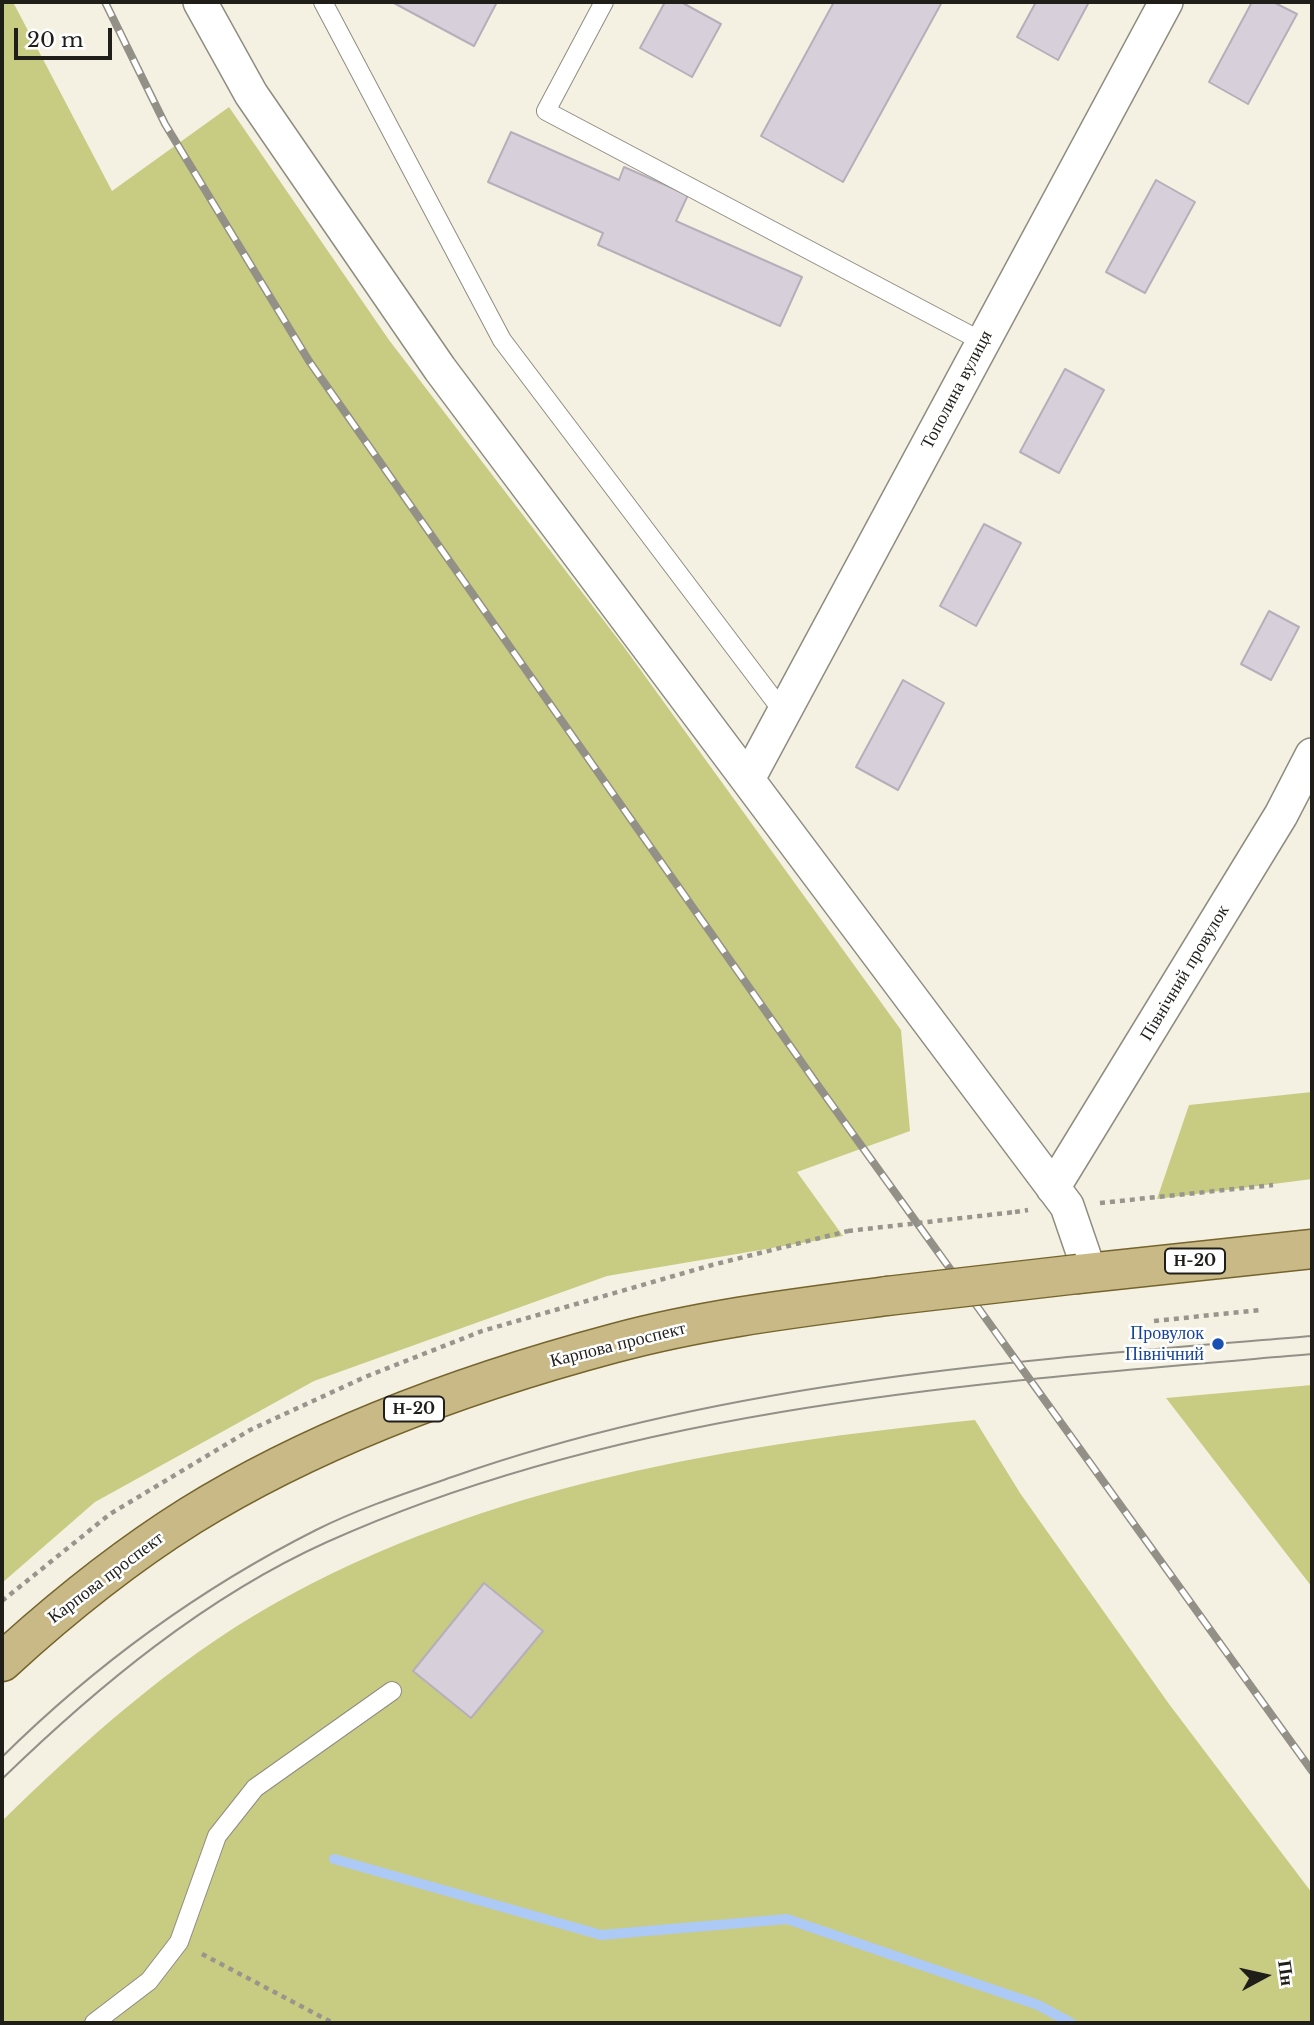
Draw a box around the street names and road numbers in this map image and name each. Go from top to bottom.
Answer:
street label: Тополина вулиця [917,327,997,453]
street label: Північний провулок [1136,901,1234,1045]
road number: Н-20 [1165,1248,1225,1274]
street label: Карпова проспект [548,1318,688,1372]
road number: Н-20 [384,1396,444,1422]
street label: Карпова проспект [44,1528,168,1628]

